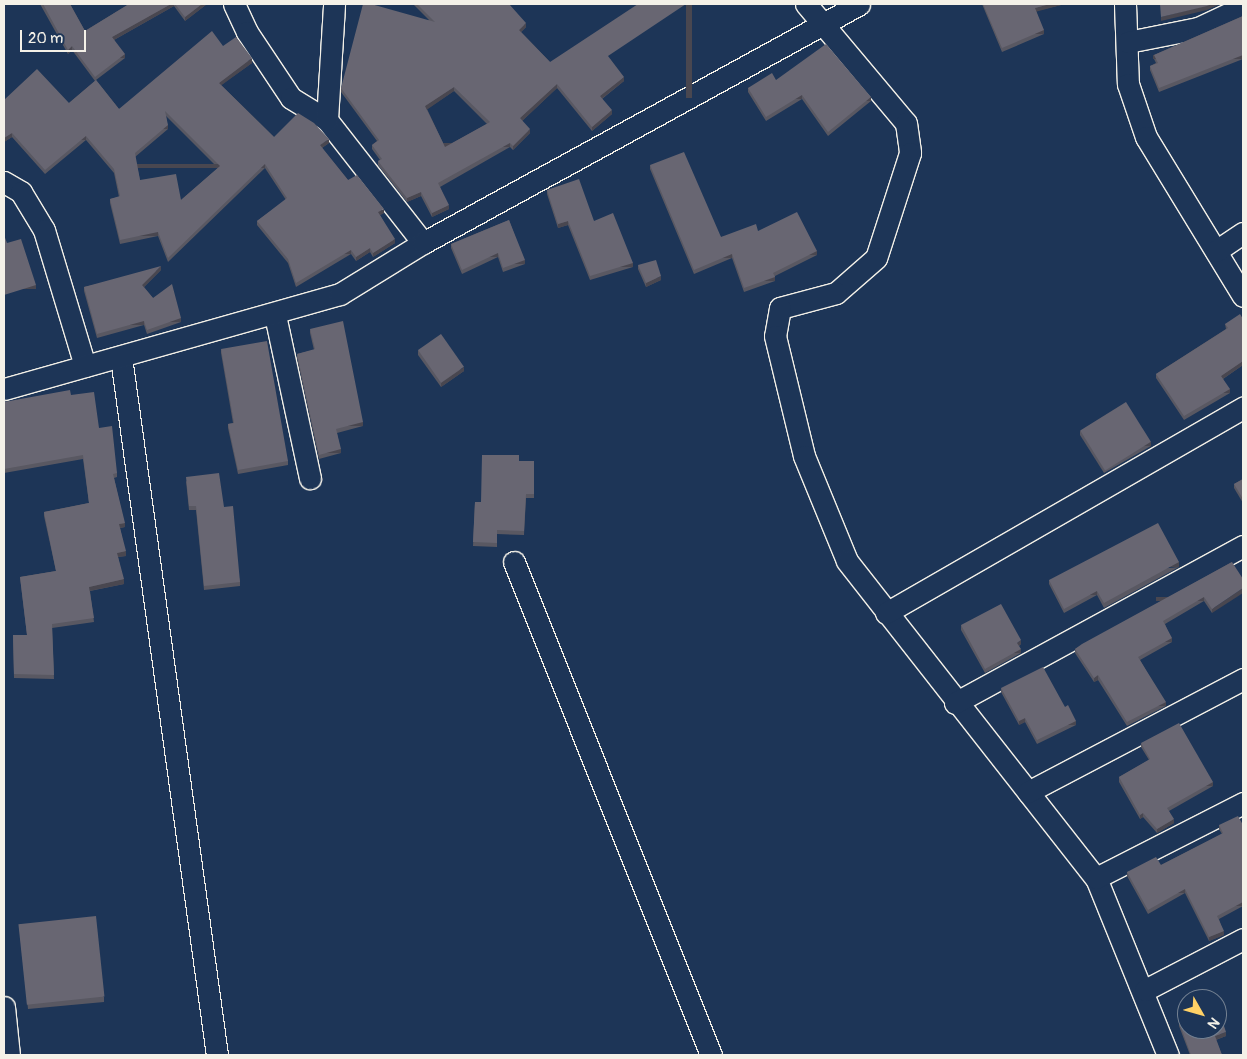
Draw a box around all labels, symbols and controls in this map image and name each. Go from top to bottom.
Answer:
scale bar [22,20,89,52]
text: 20 m [28,29,63,48]
north arrow [1177,989,1227,1039]
text: N [1204,1014,1223,1032]

